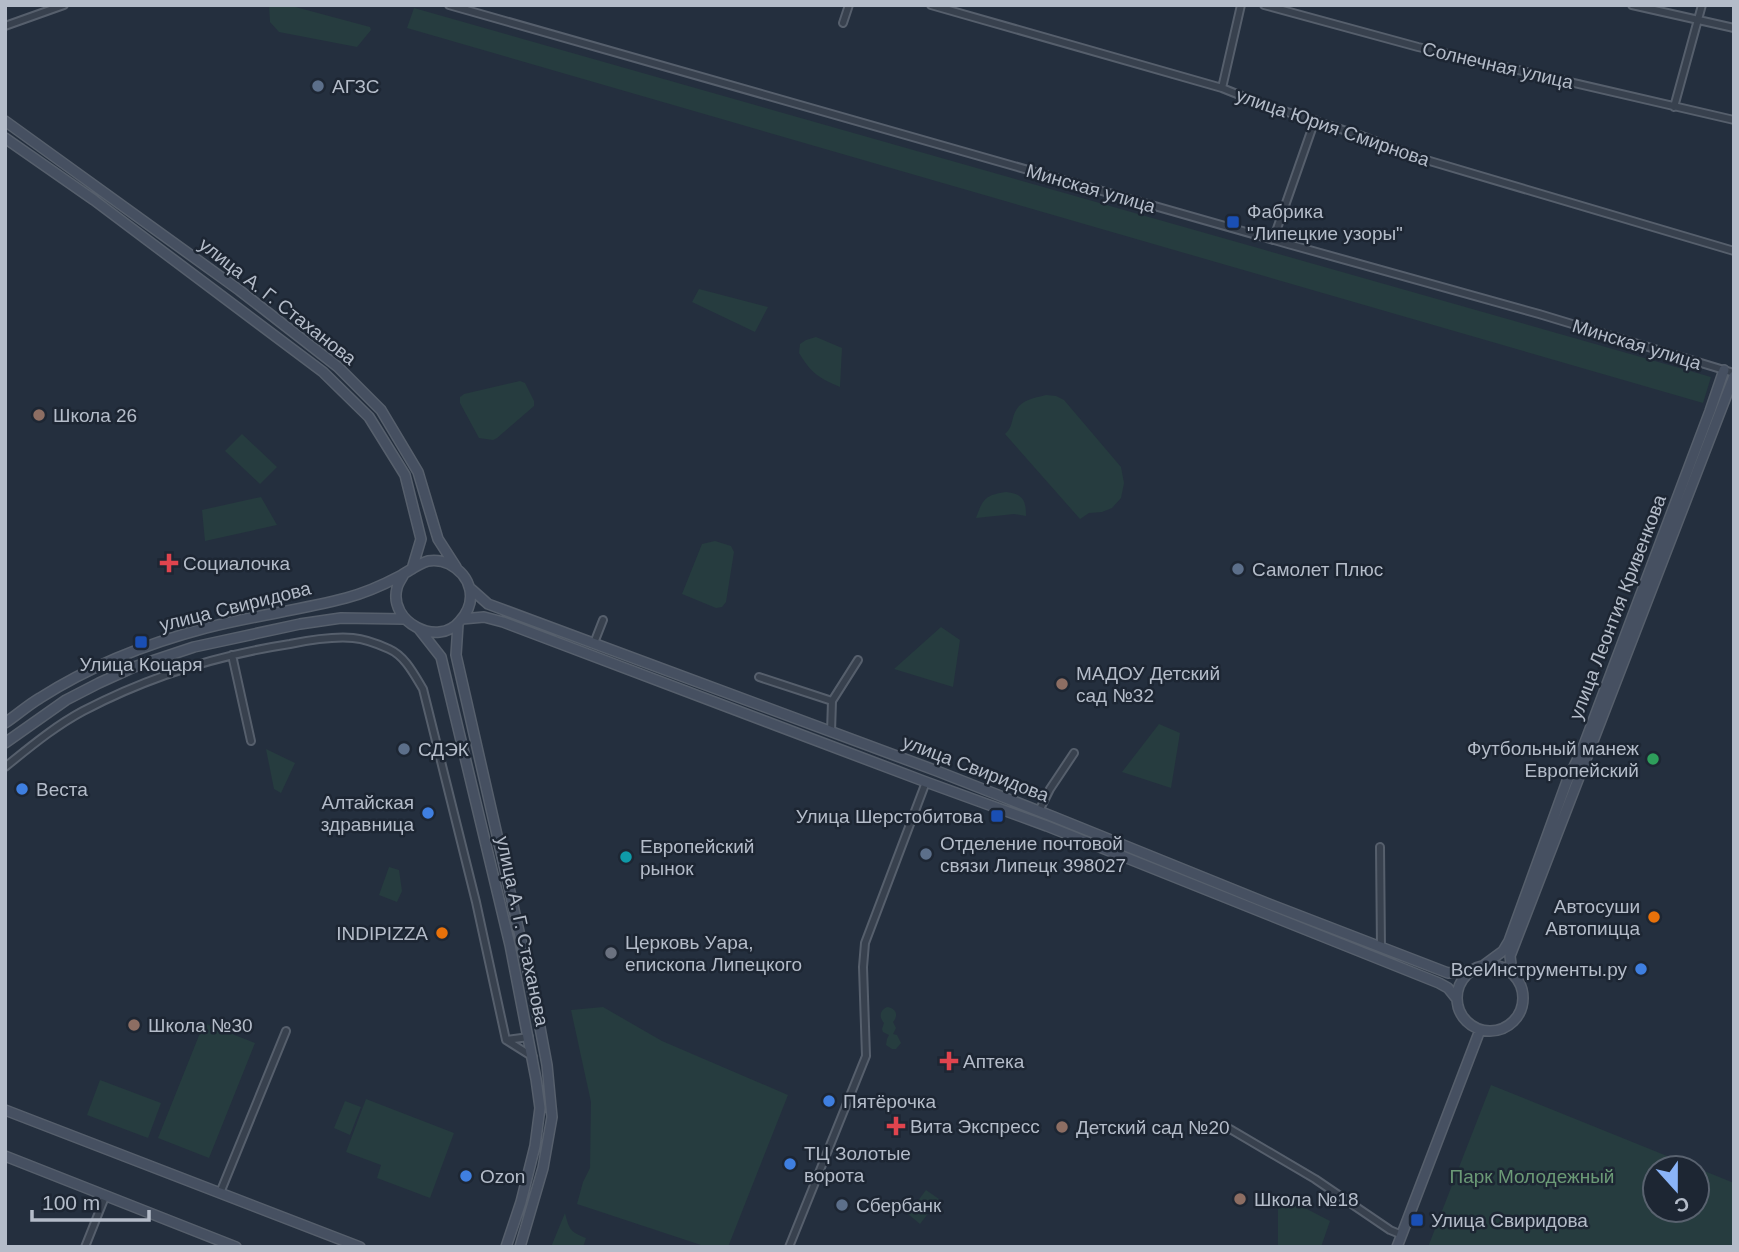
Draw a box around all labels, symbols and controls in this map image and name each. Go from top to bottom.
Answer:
street label: Солнечная улица [1420,38,1576,93]
place label: АГЗС [332,76,380,97]
marker: АГЗС [310,78,326,94]
street label: улица Юрия Смирнова [1233,85,1433,171]
street label: Минская улица [1024,160,1158,217]
place label: Фабрика "Липецкие узоры" [1247,201,1403,244]
marker: Фабрика "Липецкие узоры" [1225,214,1241,230]
street label: улица А. Г. Стаханова [195,234,361,369]
street label: Минская улица [1570,315,1704,374]
place label: Школа 26 [53,405,137,426]
marker: Школа 26 [31,407,47,423]
street label: улица Леонтия Кривенкова [1565,491,1670,723]
place label: Социалочка [183,553,290,574]
marker: Социалочка [161,555,177,571]
place label: Самолет Плюс [1252,559,1383,580]
marker: Самолет Плюс [1230,561,1246,577]
street label: улица Свиридова [157,577,313,635]
marker: Улица Коцаря [133,634,149,650]
place label: Улица Коцаря [80,654,202,675]
place label: МАДОУ Детский сад №32 [1076,663,1220,706]
marker: МАДОУ Детский сад №32 [1054,676,1070,692]
street label: улица Свиридова [900,731,1052,806]
place label: Футбольный манеж Европейский [1467,738,1639,781]
place label: СДЭК [418,739,469,760]
marker: СДЭК [396,741,412,757]
marker: Футбольный манеж Европейский [1645,751,1661,767]
place label: Веста [36,779,88,800]
marker: Веста [14,781,30,797]
place label: Алтайская здравница [321,792,414,835]
marker: Алтайская здравница [420,805,436,821]
place label: Улица Шерстобитова [796,806,983,827]
marker: Улица Шерстобитова [989,808,1005,824]
place label: Отделение почтовой связи Липецк 398027 [940,833,1126,876]
street label: улица А. Г. Стаханова [492,834,553,1028]
place label: Европейский рынок [640,836,754,879]
marker: Отделение почтовой связи Липецк 398027 [918,846,934,862]
marker: Европейский рынок [618,849,634,865]
place label: Автосуши Автопицца [1545,896,1640,939]
marker: Автосуши Автопицца [1646,909,1662,925]
place label: INDIPIZZA [336,923,428,944]
marker: INDIPIZZA [434,925,450,941]
place label: Церковь Уара, епископа Липецкого [625,932,802,975]
marker: Церковь Уара, епископа Липецкого [603,945,619,961]
place label: ВсеИнструменты.ру [1451,959,1628,980]
marker: ВсеИнструменты.ру [1633,961,1649,977]
place label: Школа №30 [148,1015,253,1036]
marker: Школа №30 [126,1017,142,1033]
place label: Аптека [963,1051,1025,1072]
marker: Аптека [941,1053,957,1069]
place label: Пятёрочка [843,1091,937,1112]
marker: Пятёрочка [821,1093,837,1109]
place label: Вита Экспресс [910,1116,1040,1137]
place label: Детский сад №20 [1076,1117,1230,1138]
marker: Вита Экспресс [888,1118,904,1134]
marker: Детский сад №20 [1054,1119,1070,1135]
place label: ТЦ Золотые ворота [804,1143,911,1186]
north arrow [1641,1154,1711,1224]
marker: ТЦ Золотые ворота [782,1156,798,1172]
place label: Ozon [480,1166,525,1187]
park label: Парк Молодежный [1450,1166,1614,1187]
marker: Ozon [458,1168,474,1184]
scale bar [32,1178,149,1222]
place label: Школа №18 [1254,1189,1359,1210]
text: 100 m [42,1191,100,1214]
marker: Школа №18 [1232,1191,1248,1207]
text: С [1671,1192,1692,1217]
place label: Сбербанк [856,1195,942,1216]
marker: Сбербанк [834,1197,850,1213]
place label: Улица Свиридова [1431,1210,1588,1231]
marker: Улица Свиридова [1409,1212,1425,1228]

